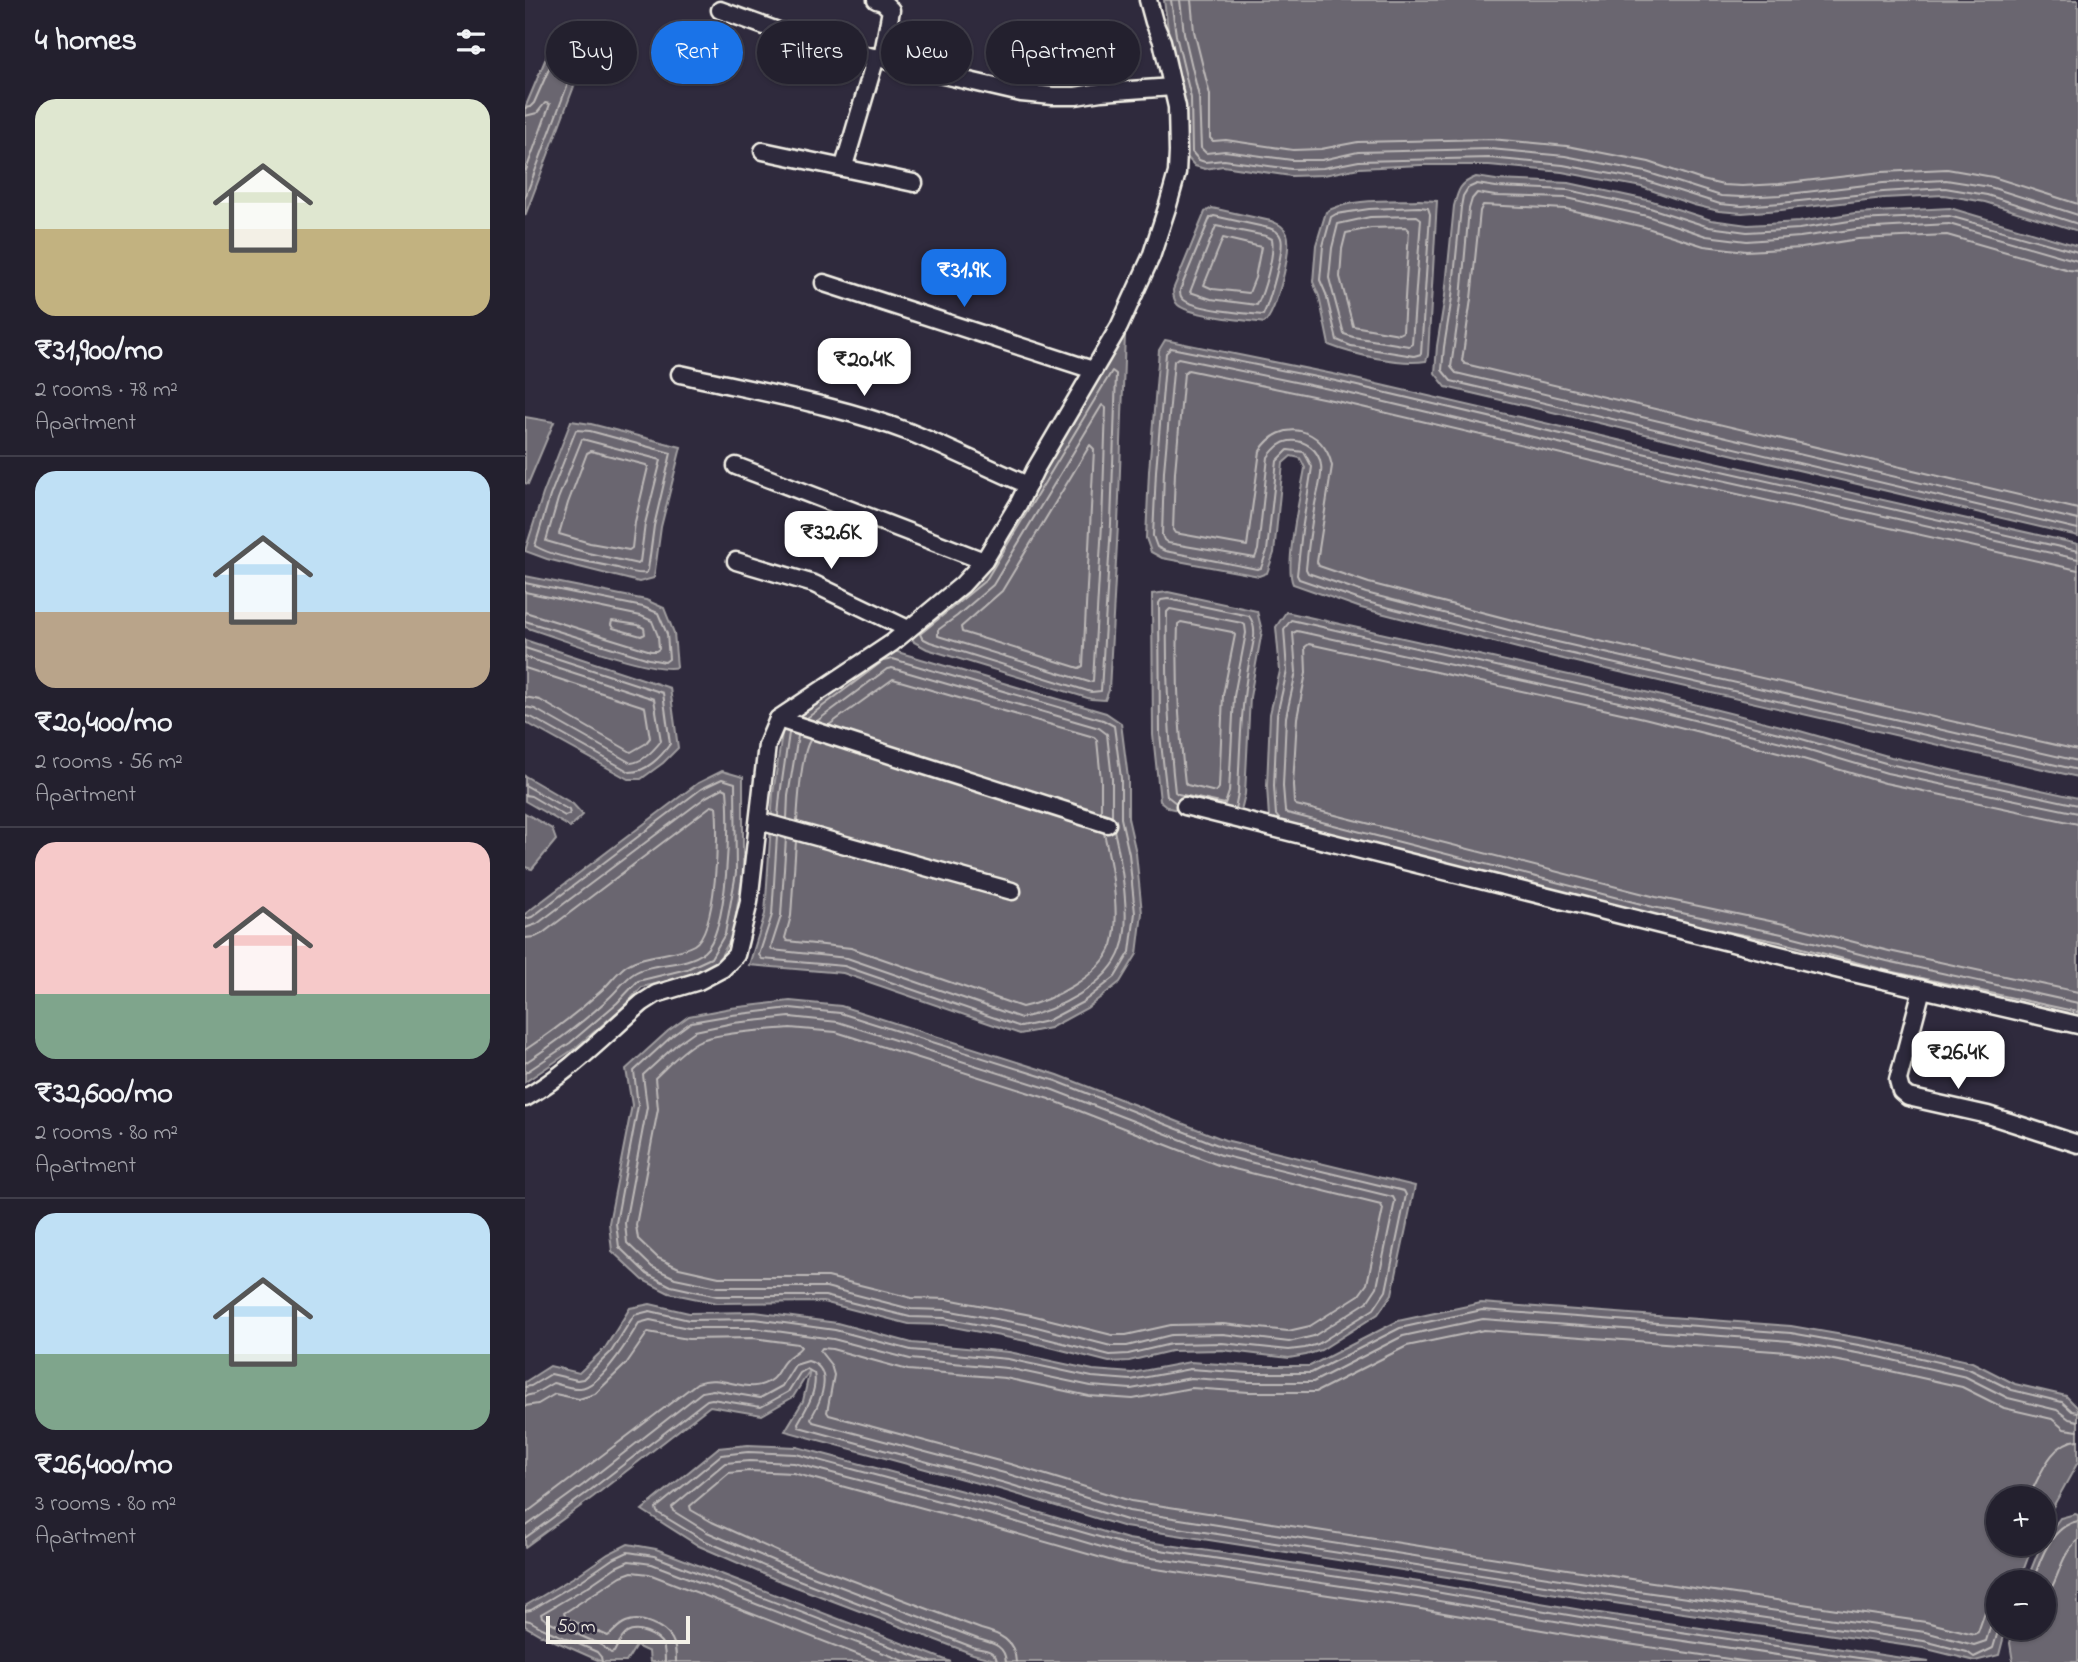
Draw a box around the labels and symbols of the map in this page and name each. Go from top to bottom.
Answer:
pin: ₹31.9K [907,250,1021,309]
pin: ₹20.4K [807,338,921,398]
pin: ₹32.6K [774,512,888,571]
pin: ₹26.4K [1901,1032,2015,1091]
scale bar [546,1613,689,1645]

